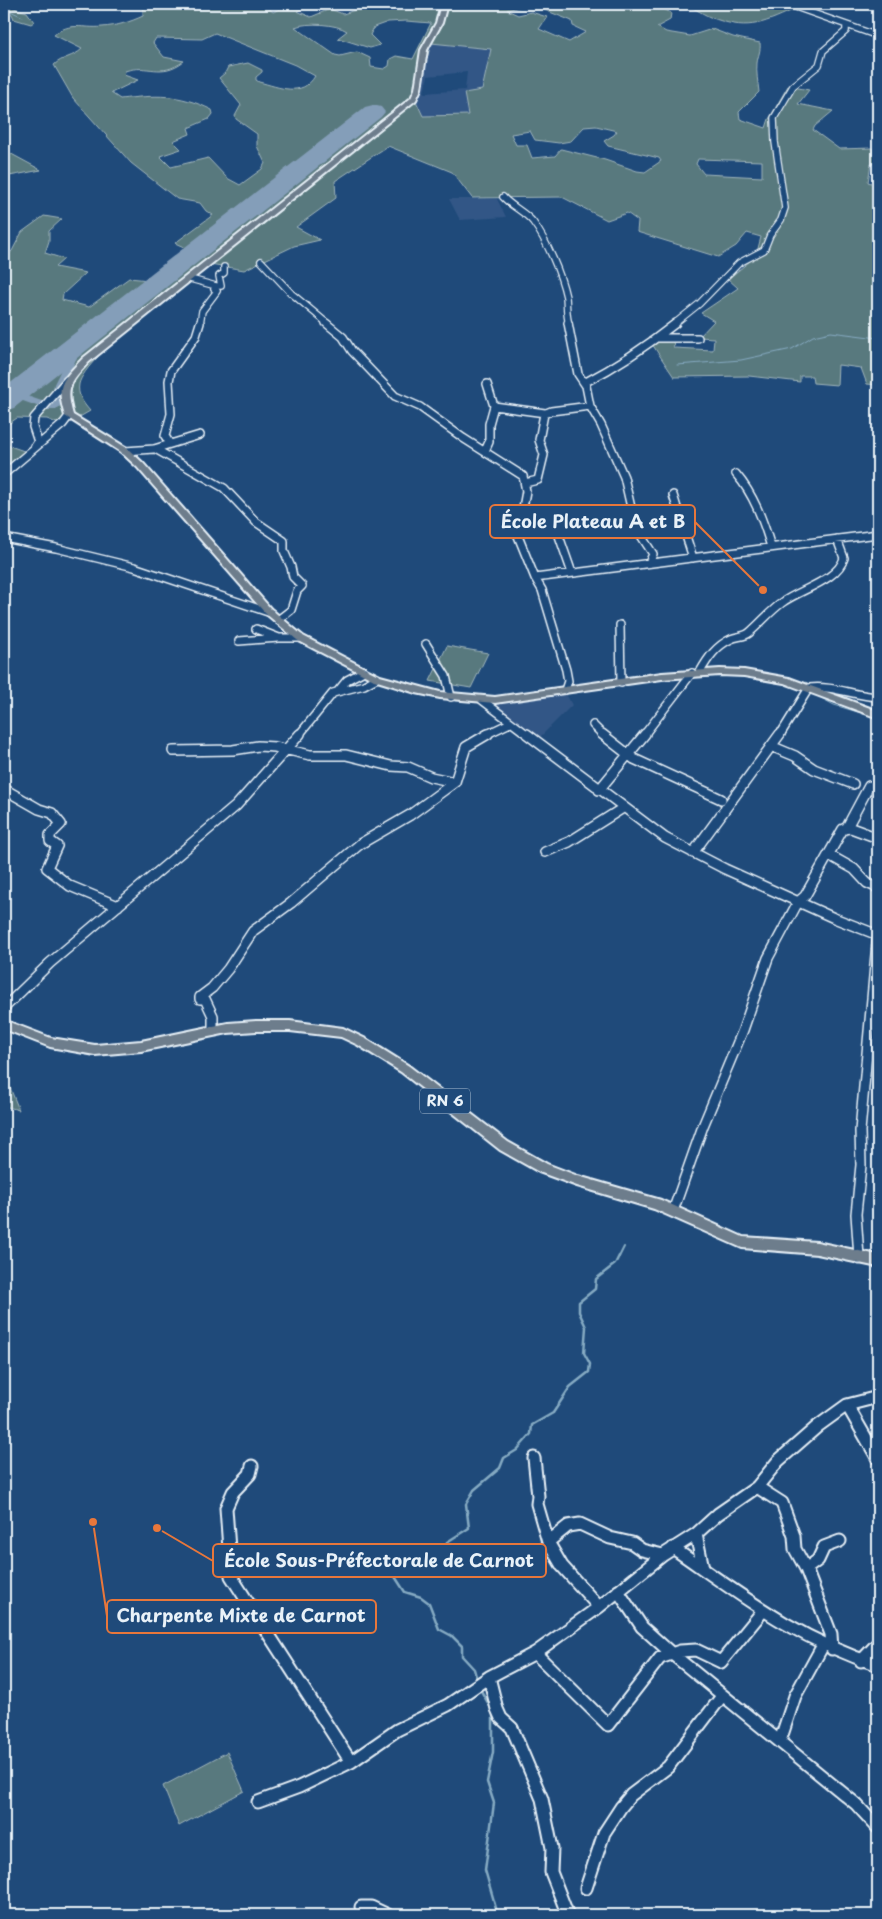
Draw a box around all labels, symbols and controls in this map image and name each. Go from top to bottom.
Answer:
callout: École Plateau A et B [490,505,695,538]
text: École Plateau A et B [501,507,685,534]
road number: RN 6 [420,1088,470,1114]
callout: École Sous-Préfectorale de Carnot [213,1544,546,1577]
text: École Sous-Préfectorale de Carnot [224,1546,534,1573]
callout: Charpente Mixte de Carnot [107,1600,376,1633]
text: Charpente Mixte de Carnot [116,1601,366,1628]

